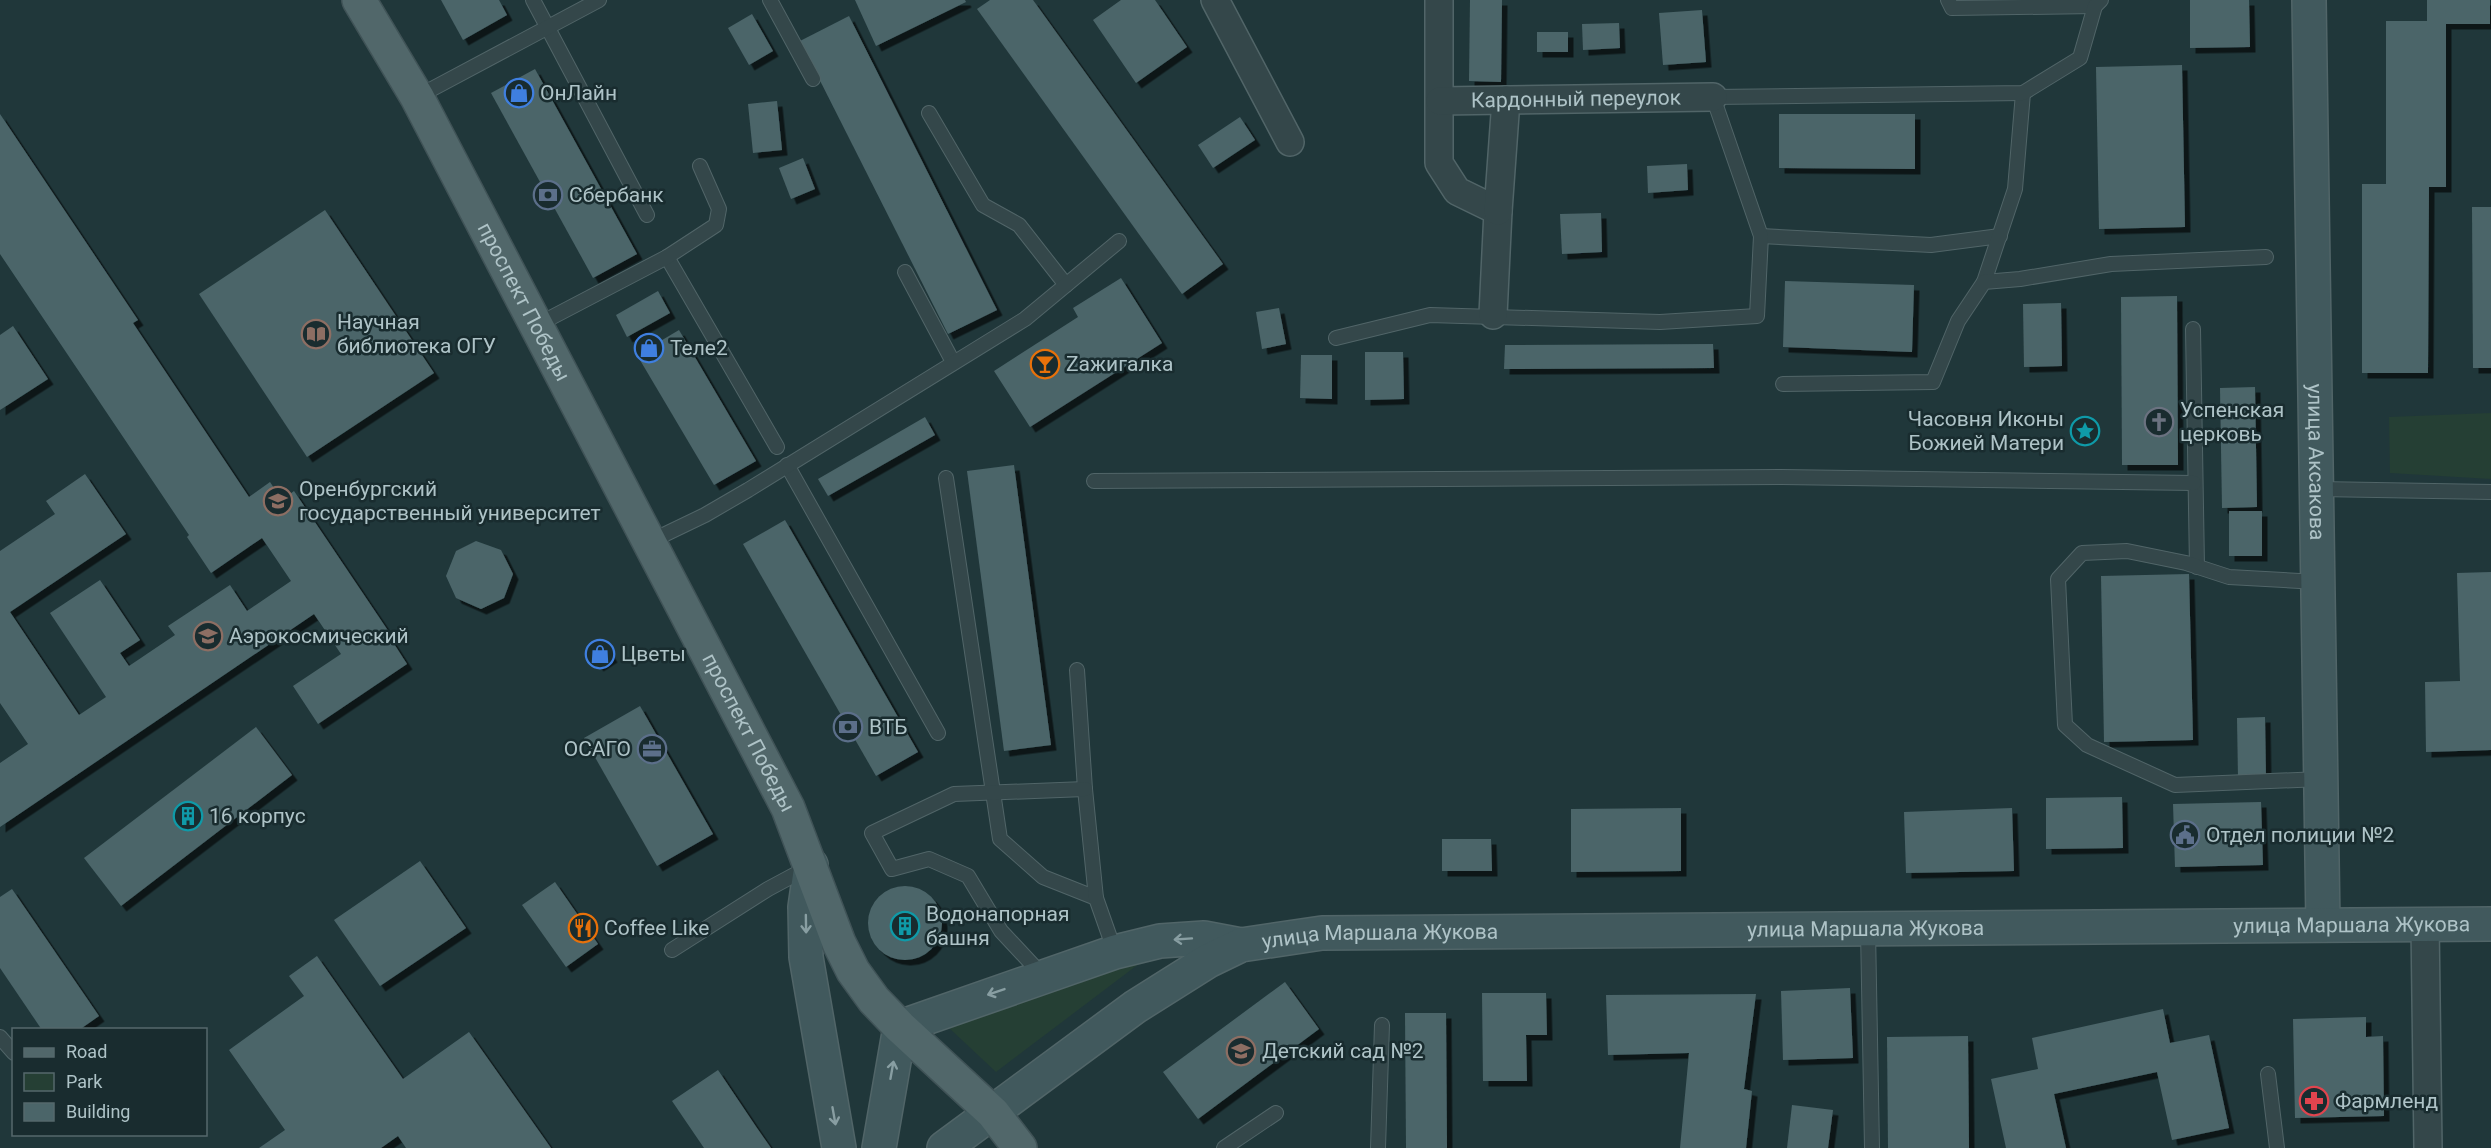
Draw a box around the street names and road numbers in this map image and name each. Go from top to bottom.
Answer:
street label: Кардонный переулок [1471,85,1682,113]
street label: проспект Победы [473,218,575,385]
street label: улица Аксакова [2303,383,2329,541]
street label: проспект Победы [697,649,800,816]
street label: улица Маршала Жукова [2233,912,2470,938]
street label: улица Маршала Жукова [1747,916,1984,942]
street label: улица Маршала Жукова [1260,920,1498,954]

